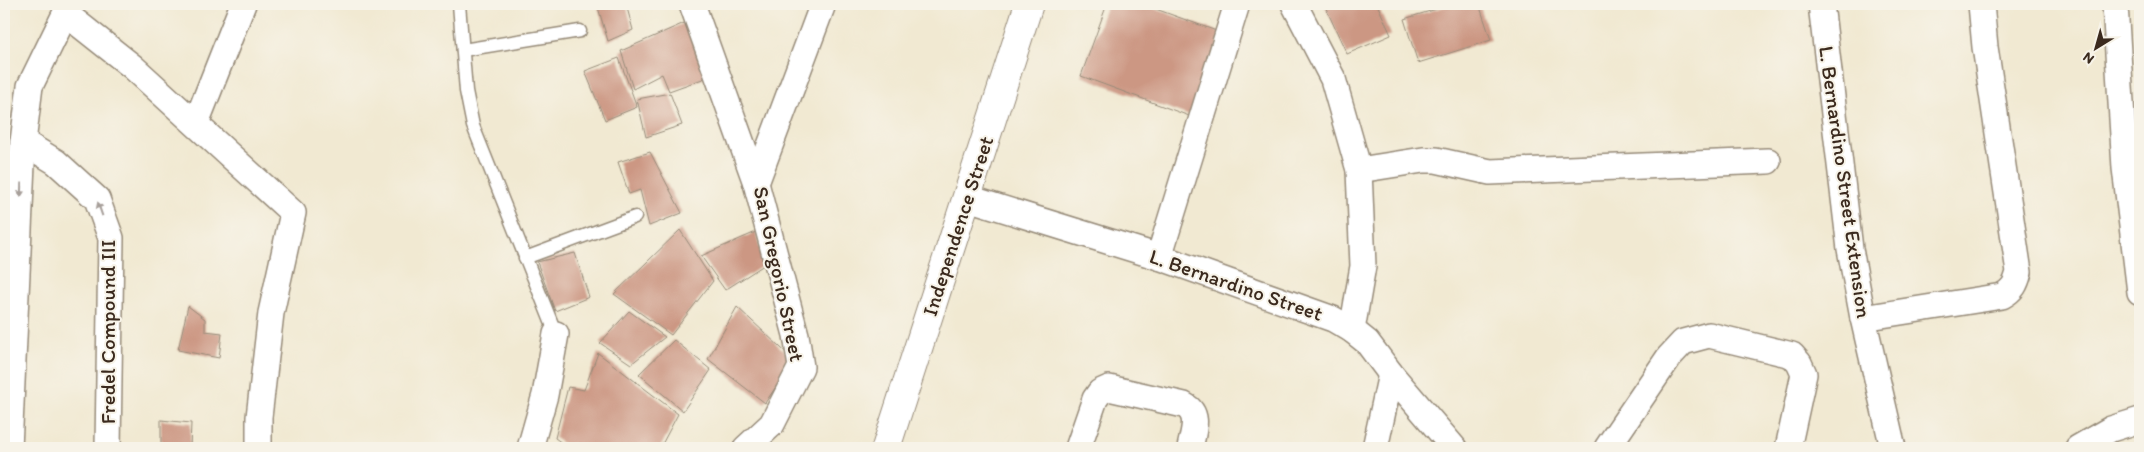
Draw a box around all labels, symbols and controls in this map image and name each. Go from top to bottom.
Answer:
north arrow [2072,22,2122,72]
street label: L. Bernardino Street Extension [1814,44,1877,320]
text: N [2080,48,2097,68]
street label: Independence Street [917,133,998,319]
one-way arrow [16,183,24,199]
street label: San Gregorio Street [749,184,810,364]
one-way arrow [96,201,104,216]
street label: Fredel Compound III [95,240,120,424]
street label: L. Bernardino Street [1146,243,1326,326]

